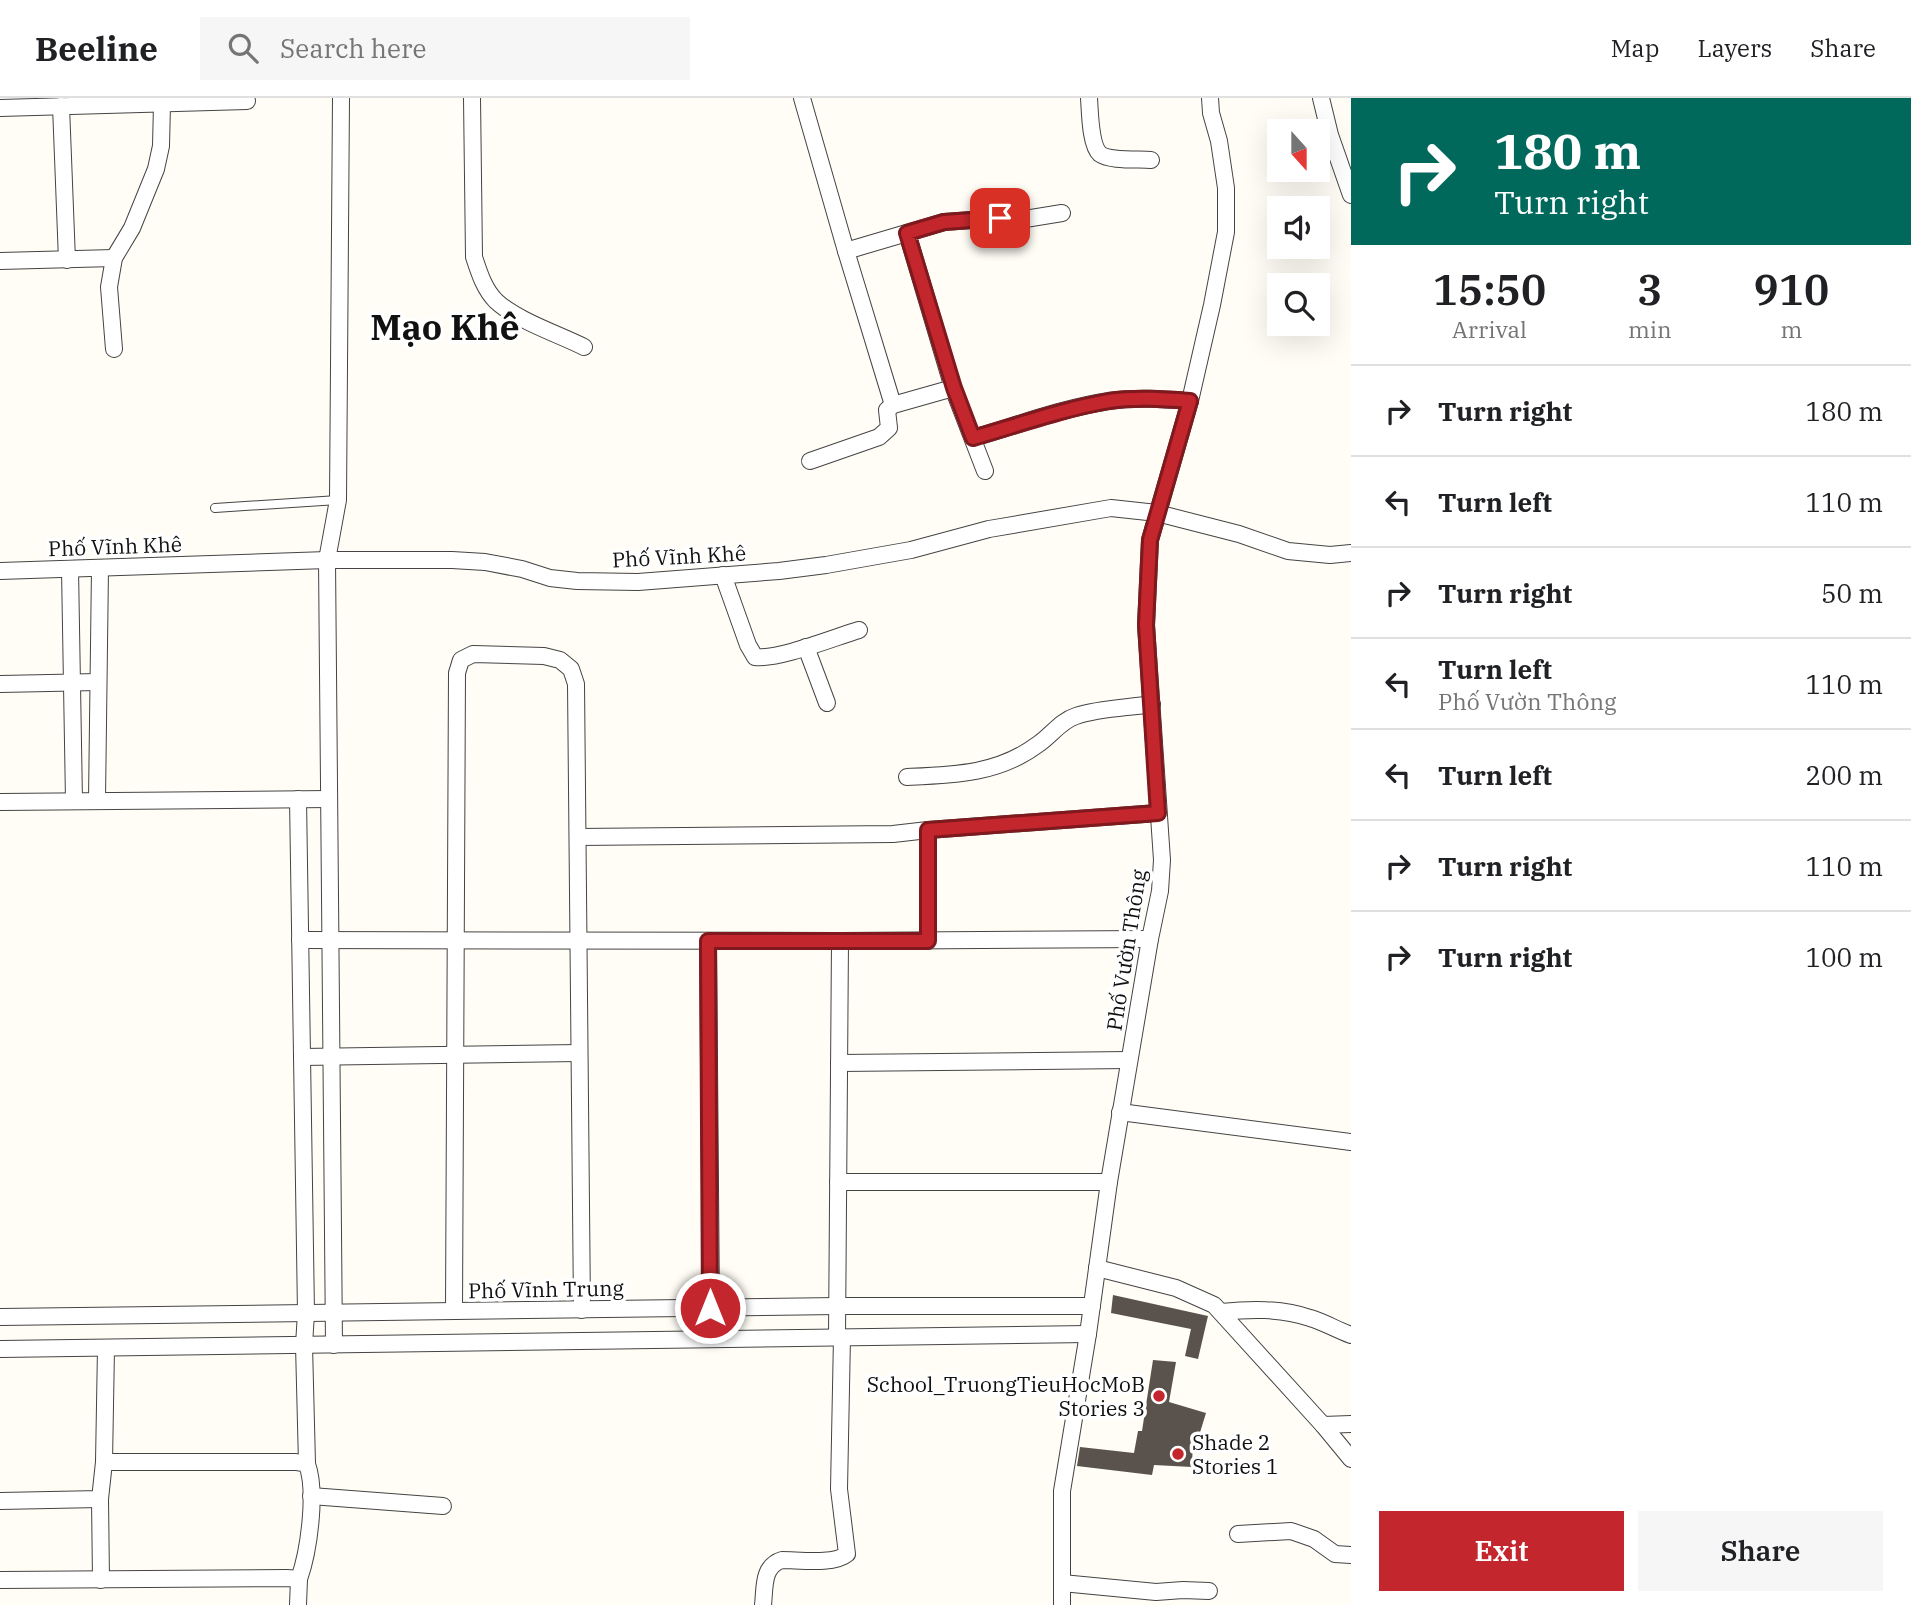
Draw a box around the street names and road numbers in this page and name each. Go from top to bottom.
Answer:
street label: Phố Vĩnh Khê [47,530,183,562]
street label: Phố Vĩnh Khê [611,539,747,573]
street label: Phố Vườn Thông [1099,867,1153,1033]
street label: Phố Vĩnh Trung [468,1274,625,1304]

